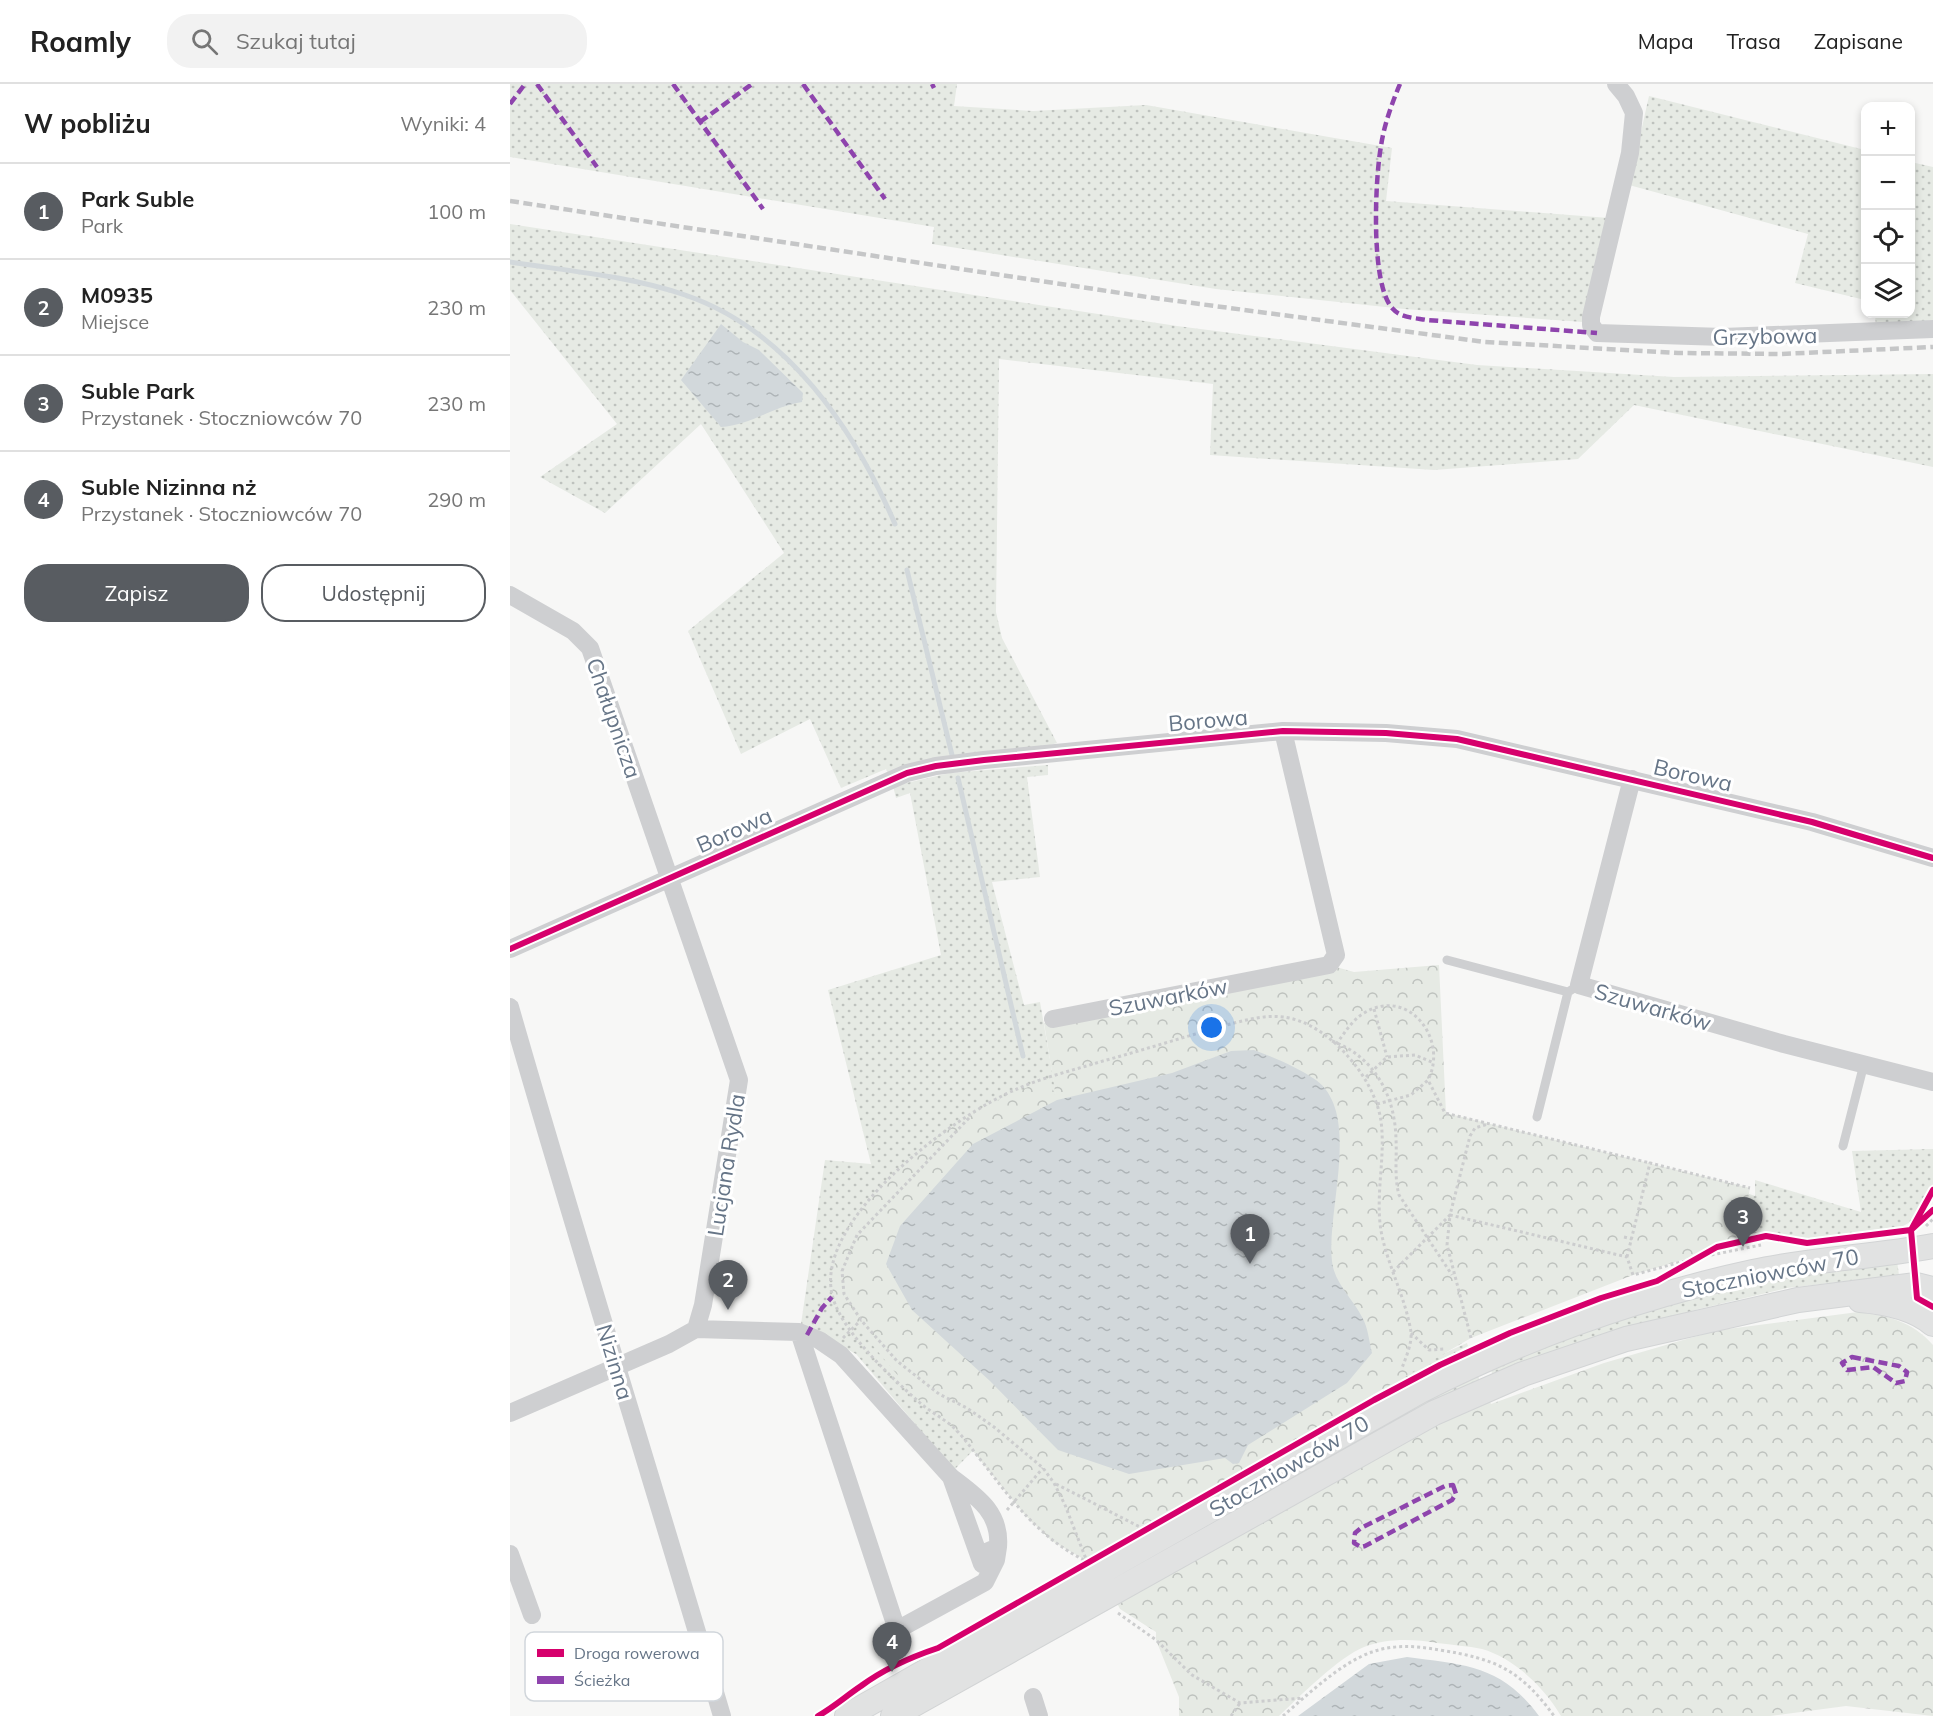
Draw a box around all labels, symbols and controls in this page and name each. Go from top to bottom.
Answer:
search box [167,14,587,68]
text: Roamly [30,24,131,59]
icon: search [188,25,221,58]
text: Szukaj tutaj [236,27,356,55]
text: Mapa [1638,28,1694,54]
text: Trasa [1727,28,1781,54]
text: Zapisane [1814,28,1903,54]
map controls [1861,102,1915,318]
button: + [1861,102,1915,156]
text: W pobliżu [24,107,151,140]
text: Wyniki: 4 [400,111,486,136]
button: − [1861,156,1915,210]
text: Park Suble [81,185,194,213]
text: 1 [38,199,50,224]
text: 100 m [427,199,486,224]
button: locate [1861,210,1915,264]
text: Park [81,213,123,238]
button: layers [1861,264,1915,318]
text: M0935 [81,281,153,309]
text: 2 [38,295,50,320]
text: 230 m [427,295,486,320]
text: Miejsce [81,309,149,334]
street label: Grzybowa [1712,321,1818,351]
text: Suble Park [81,377,194,405]
text: 3 [38,391,50,416]
text: 230 m [427,391,486,416]
text: Przystanek · Stoczniowców 70 [81,405,362,430]
text: Suble Nizinna nż [81,473,256,501]
text: 4 [38,487,50,512]
text: 290 m [427,487,486,512]
text: Przystanek · Stoczniowców 70 [81,501,362,526]
button: Zapisz [24,564,249,622]
button: Udostępnij [261,564,486,622]
street label: Chałupnicza [580,654,648,782]
street label: Borowa [1167,703,1249,737]
street label: Borowa [1651,752,1735,798]
street label: Borowa [692,801,776,859]
street label: Szuwarków [1106,972,1230,1022]
street label: Szuwarków [1591,977,1715,1037]
your location [1197,1013,1226,1042]
street label: Lucjana Rydla [701,1092,751,1238]
pin: 3 [1724,1198,1762,1247]
pin: 1 [1230,1214,1270,1264]
street label: Stoczniowców 70 [1679,1242,1861,1304]
pin: 2 [708,1260,748,1310]
street label: Nizinna [590,1321,640,1403]
street label: Stoczniowców 70 [1204,1409,1374,1523]
pin: 4 [872,1622,911,1672]
legend [525,1632,723,1701]
text: Droga rowerowa [574,1643,700,1663]
text: Ścieżka [574,1670,630,1690]

